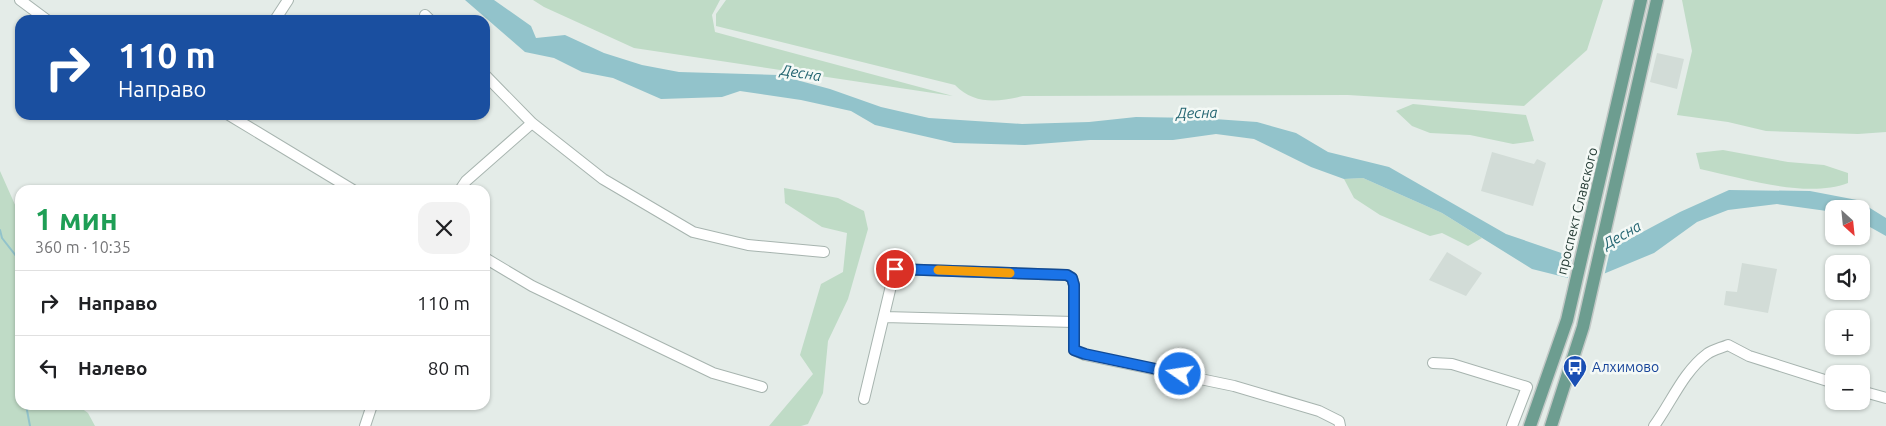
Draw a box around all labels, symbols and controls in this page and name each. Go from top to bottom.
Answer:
icon: right [35,35,100,100]
text: 110 m [118,35,216,75]
water label: Десна [777,61,823,84]
text: Направо [118,76,206,101]
water label: Десна [1174,104,1218,121]
street label: проспект Славского [1553,146,1601,276]
north arrow [1825,200,1870,245]
map controls [1825,200,1870,410]
text: 1 мин [35,202,118,236]
button: close [418,202,470,254]
water label: Десна [1598,217,1644,253]
text: 360 m · 10:35 [35,238,131,256]
pin [874,248,916,290]
icon: arrive [881,255,909,283]
button: sound [1825,255,1870,300]
icon: right [35,289,63,317]
text: Направо [78,292,158,314]
text: 110 m [417,292,470,314]
button: + [1825,310,1870,355]
position arrow [1153,347,1205,399]
icon: left [35,354,63,382]
bus stop icon: Алхимово [1562,354,1588,388]
text: Налево [78,357,147,379]
text: 80 m [428,357,470,379]
place label: Алхимово [1592,359,1659,375]
button: − [1825,365,1870,410]

